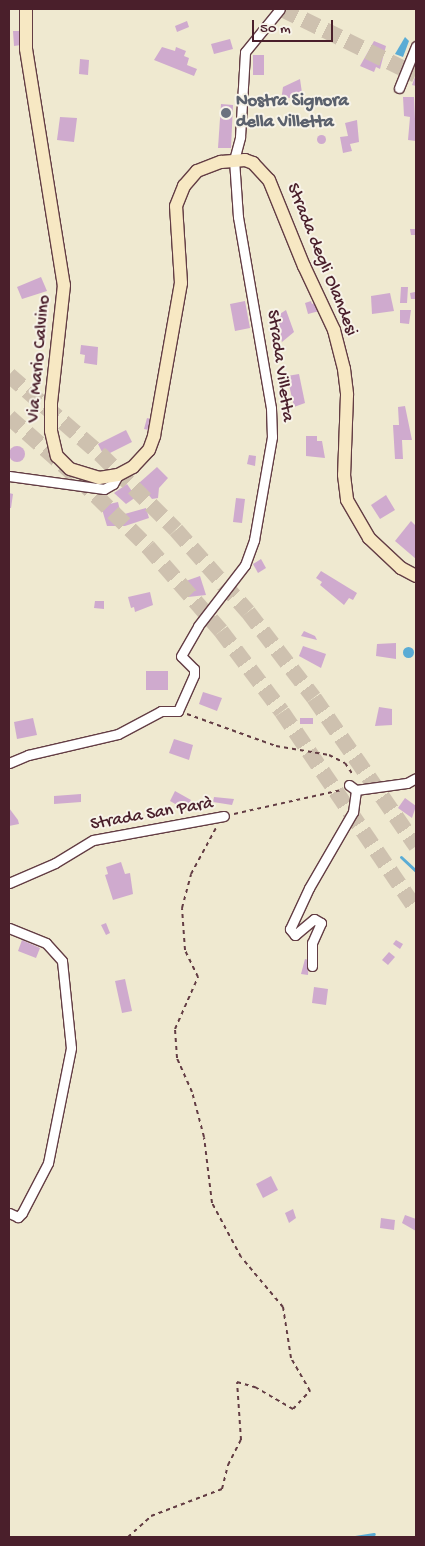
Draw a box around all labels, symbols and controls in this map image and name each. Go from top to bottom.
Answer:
scale bar [255,10,336,42]
text: 50 m [260,20,291,38]
place label: Nostra Signora della Villetta [236,92,348,134]
marker: Nostra Signora della Villetta [220,107,232,119]
street label: Strada degli Olandesi [280,180,362,340]
street label: Via Mario Calvino [24,294,56,424]
street label: Strada Villetta [260,309,298,423]
street label: Strada San Parà [89,794,215,836]

